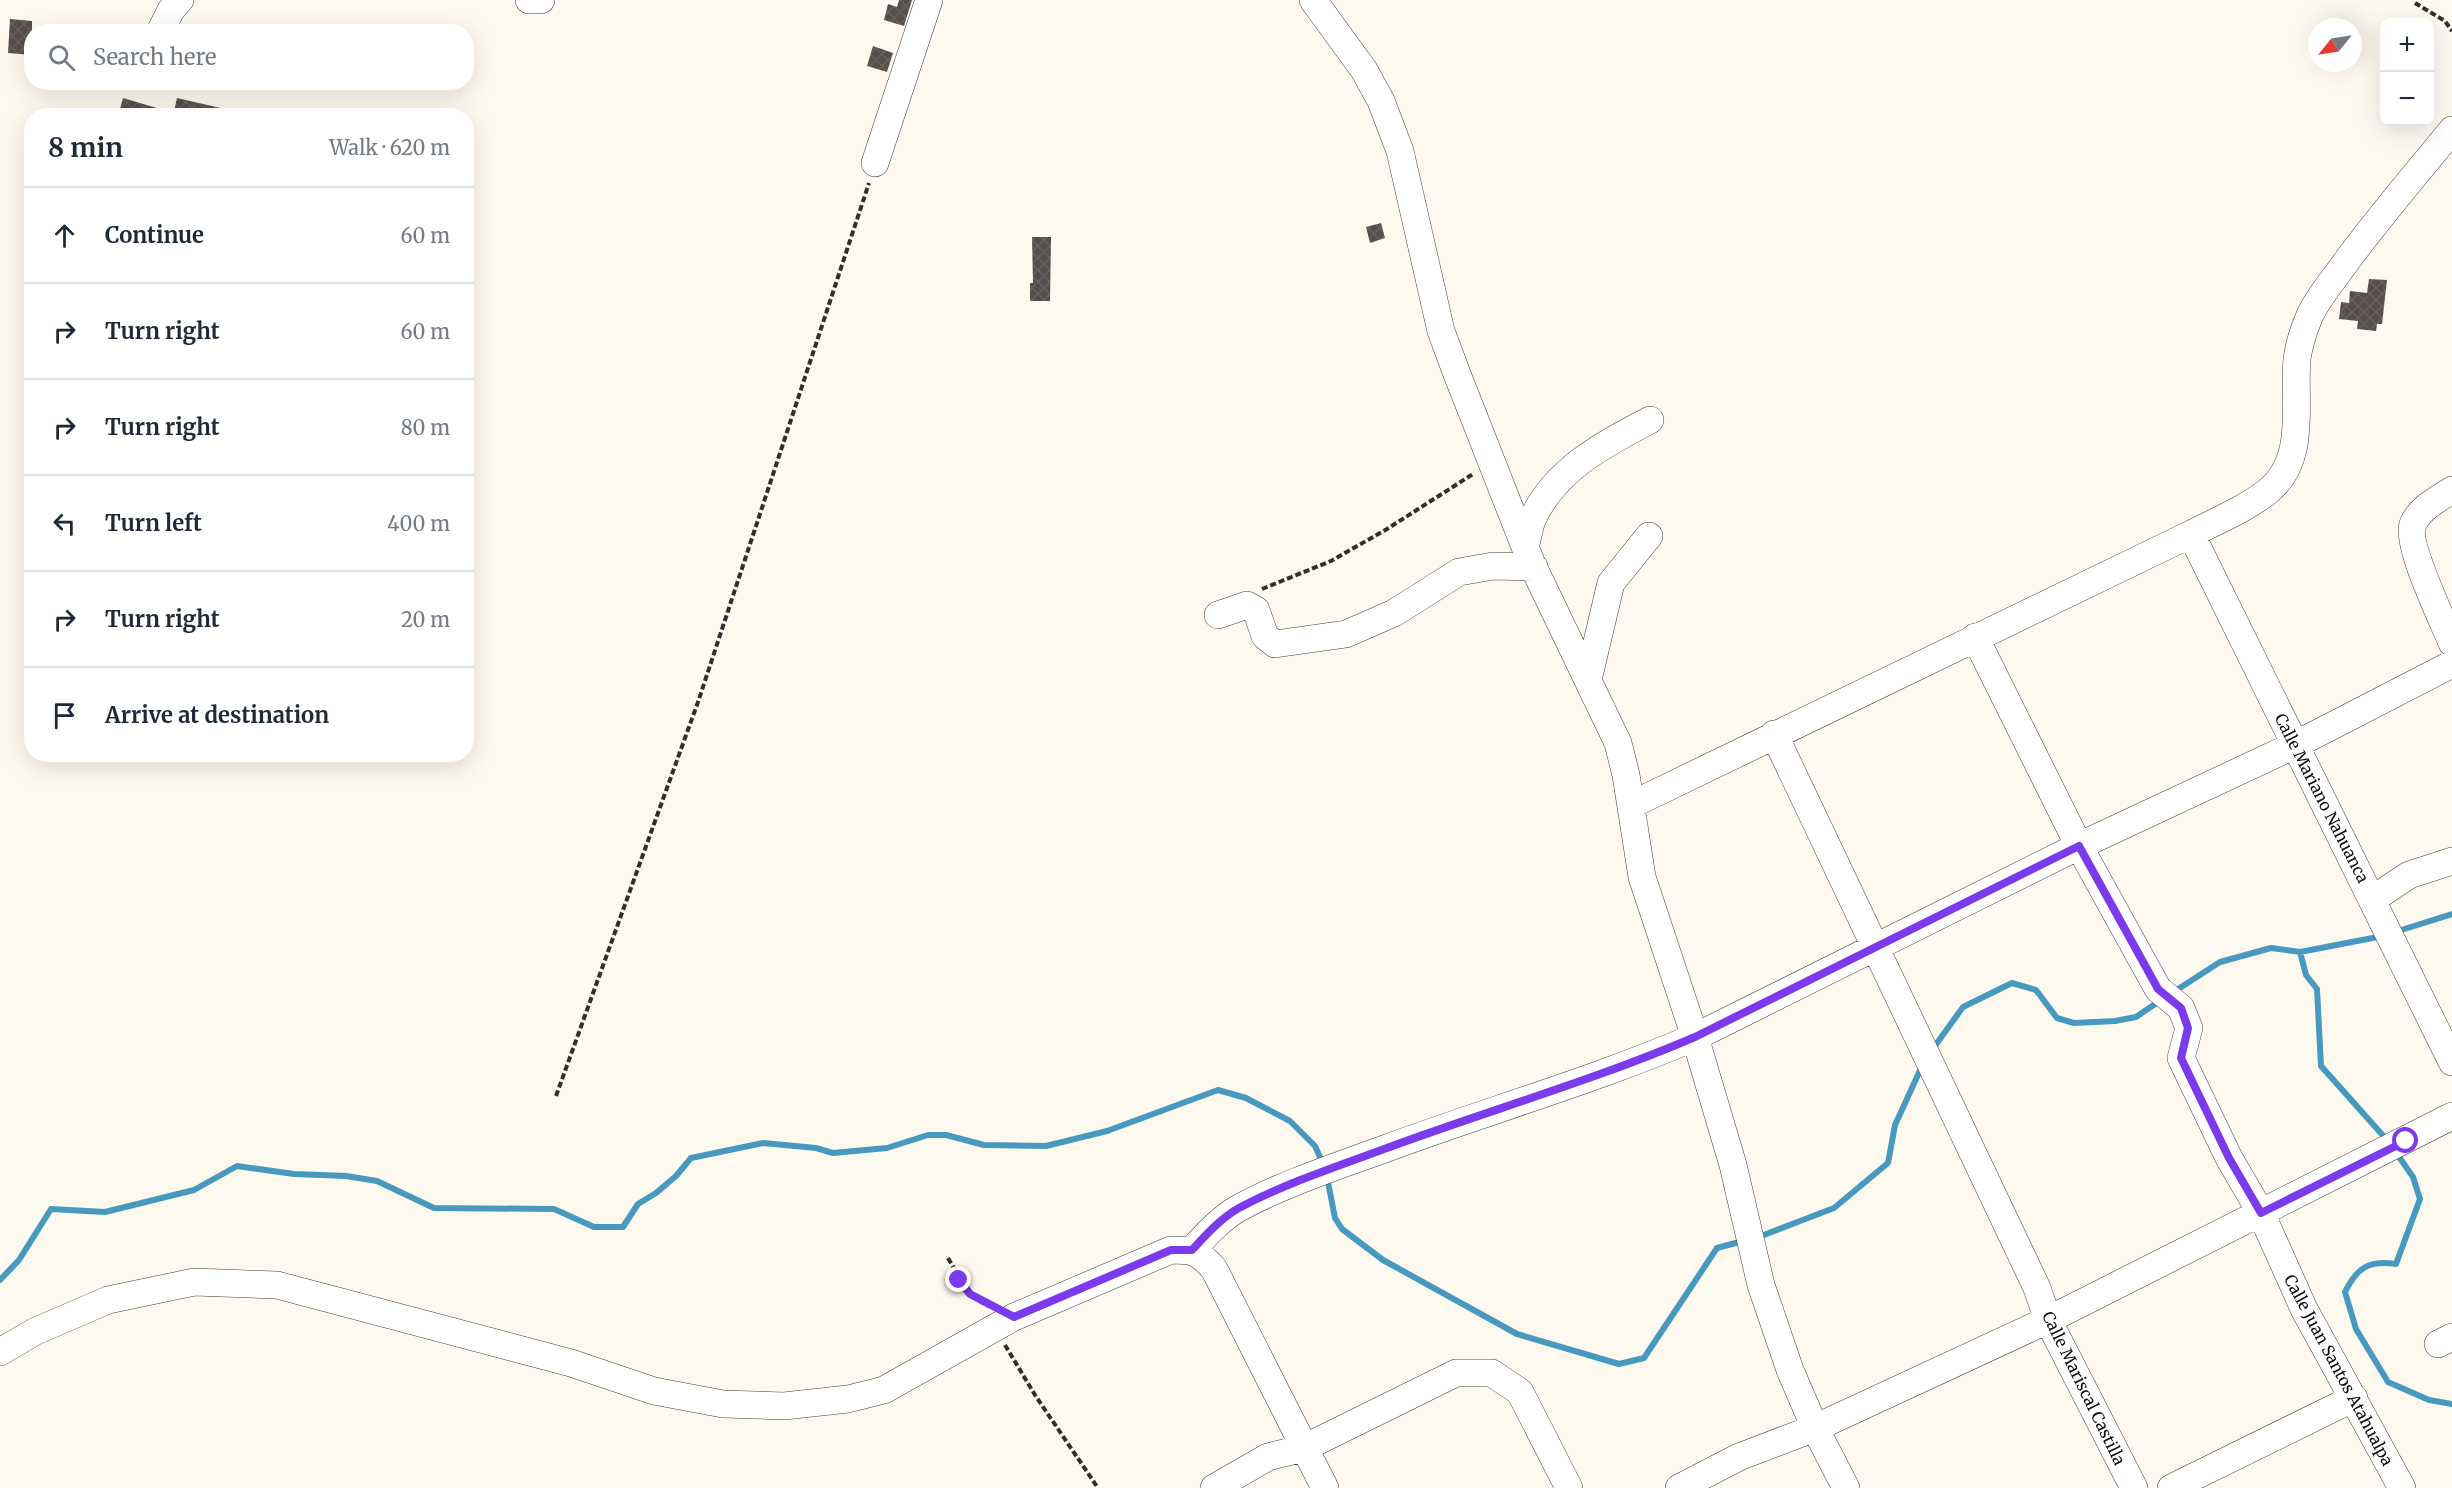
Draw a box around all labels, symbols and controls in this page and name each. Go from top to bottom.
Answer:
north arrow [2308,18,2362,72]
map controls [2380,18,2434,126]
button: + [2380,18,2434,72]
search box [24,24,474,90]
icon: search [45,41,78,74]
text: Search here [93,43,216,71]
button: − [2380,72,2434,126]
text: 8 min [48,131,123,164]
text: Walk · 620 m [329,135,450,160]
icon: ahead [48,219,81,252]
text: Continue [105,221,204,249]
text: 60 m [400,223,450,248]
icon: right [48,315,81,348]
text: Turn right [105,317,219,345]
text: 60 m [400,319,450,344]
icon: right [48,411,81,444]
text: Turn right [105,413,219,441]
text: 80 m [401,415,450,440]
icon: left [48,507,81,540]
text: Turn left [105,509,202,537]
text: 400 m [387,511,450,536]
icon: right [48,603,81,636]
text: Turn right [105,605,219,633]
text: 20 m [401,607,450,632]
icon: arrive [48,699,81,732]
text: Arrive at destination [105,701,329,729]
street label: Calle Mariano Nahuanca [2271,710,2374,886]
route start [2392,1127,2418,1153]
route end [945,1266,971,1292]
street label: Calle Juan Santos Atahualpa [2280,1271,2398,1469]
street label: Calle Mariscal Castilla [2038,1308,2130,1469]

